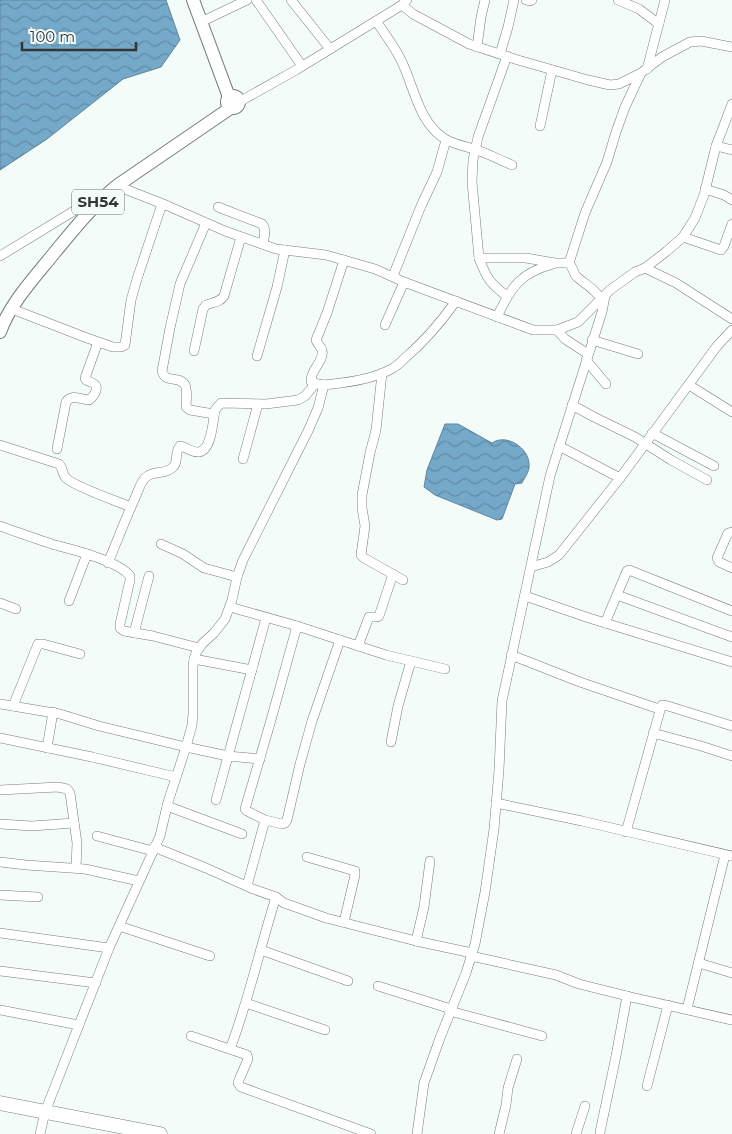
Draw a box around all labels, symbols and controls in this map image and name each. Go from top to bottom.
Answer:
scale bar [22,20,136,52]
text: 100 m [30,27,75,46]
road number: SH54 [72,190,124,214]

